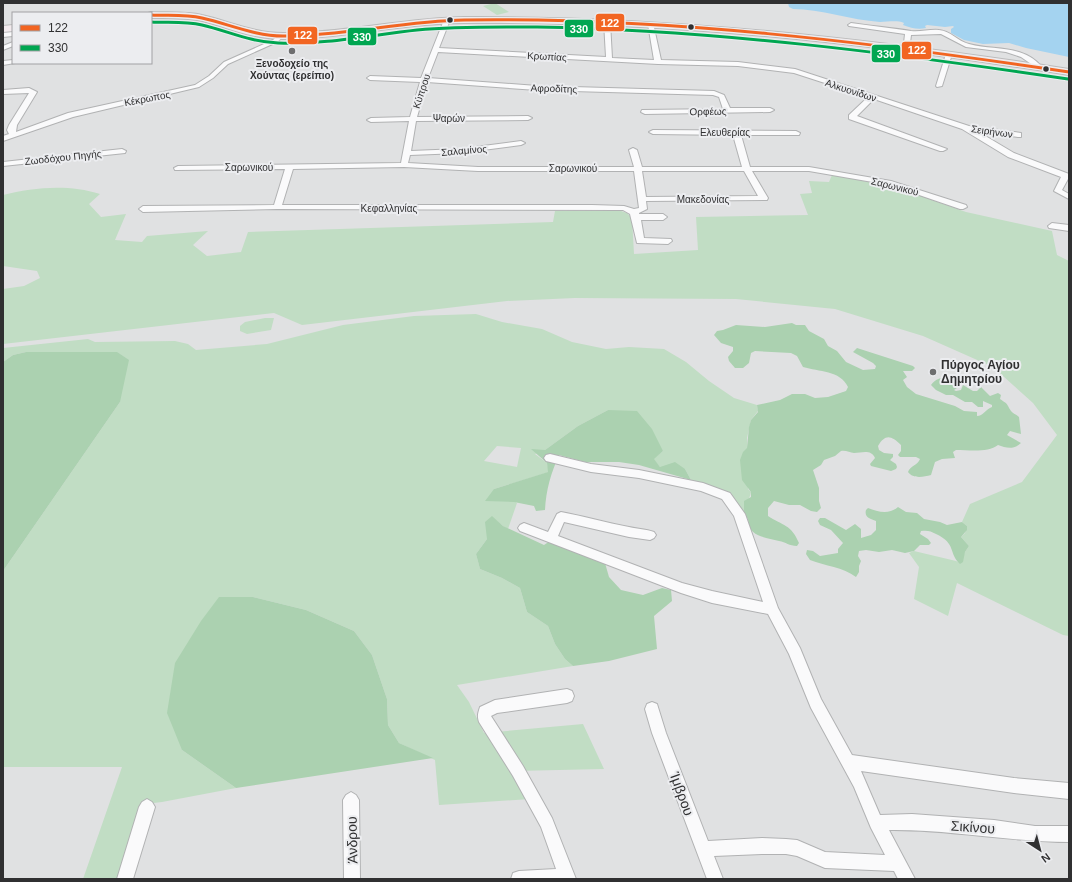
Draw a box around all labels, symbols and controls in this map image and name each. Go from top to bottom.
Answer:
legend [12,12,152,64]
line badge: 122 [595,13,625,32]
unlabelled marker [445,15,455,25]
text: 122 [601,17,619,29]
line badge: 330 [564,19,594,38]
text: 122 [48,21,68,35]
unlabelled marker [686,22,696,32]
text: 330 [570,23,588,35]
line badge: 122 [287,26,318,45]
line badge: 330 [347,27,377,46]
text: 122 [294,29,312,41]
text: 330 [353,31,371,43]
text: 330 [48,41,68,55]
line badge: 122 [901,41,932,60]
line badge: 330 [871,44,901,63]
text: 122 [908,44,926,56]
marker: Ξενοδοχείο της Χούντας (ερείπιο) [287,46,297,56]
text: 330 [877,48,895,60]
street label: Κρωπίας [527,50,567,63]
place label: Ξενοδοχείο της Χούντας (ερείπιο) [250,58,334,82]
unlabelled marker [1041,64,1051,74]
street label: Κύπρου [411,72,432,110]
street label: Αλκυονίδων [824,77,878,104]
street label: Αφροδίτης [531,82,578,95]
street label: Κέκρωπος [123,89,171,108]
street label: Ορφέως [689,106,727,117]
street label: Ψαρών [433,113,465,124]
street label: Σειρήνων [970,123,1013,140]
street label: Ελευθερίας [700,127,750,138]
street label: Σαλαμίνος [441,143,488,158]
street label: Ζωοδόχου Πηγής [24,148,102,167]
street label: Σαρωνικού [225,162,273,173]
street label: Σαρωνικού [549,163,597,174]
street label: Σαρωνικού [870,175,920,198]
street label: Μακεδονίας [677,194,729,205]
street label: Κεφαλληνίας [361,203,418,214]
place label: Πύργος Αγίου Δημητρίου [941,358,1020,386]
marker: Πύργος Αγίου Δημητρίου [928,367,938,377]
street label: Ίμβρου [666,769,697,818]
street label: Άνδρου [344,816,360,864]
street label: Σικίνου [950,817,996,837]
north arrow [1020,830,1060,870]
text: N [1039,851,1053,865]

